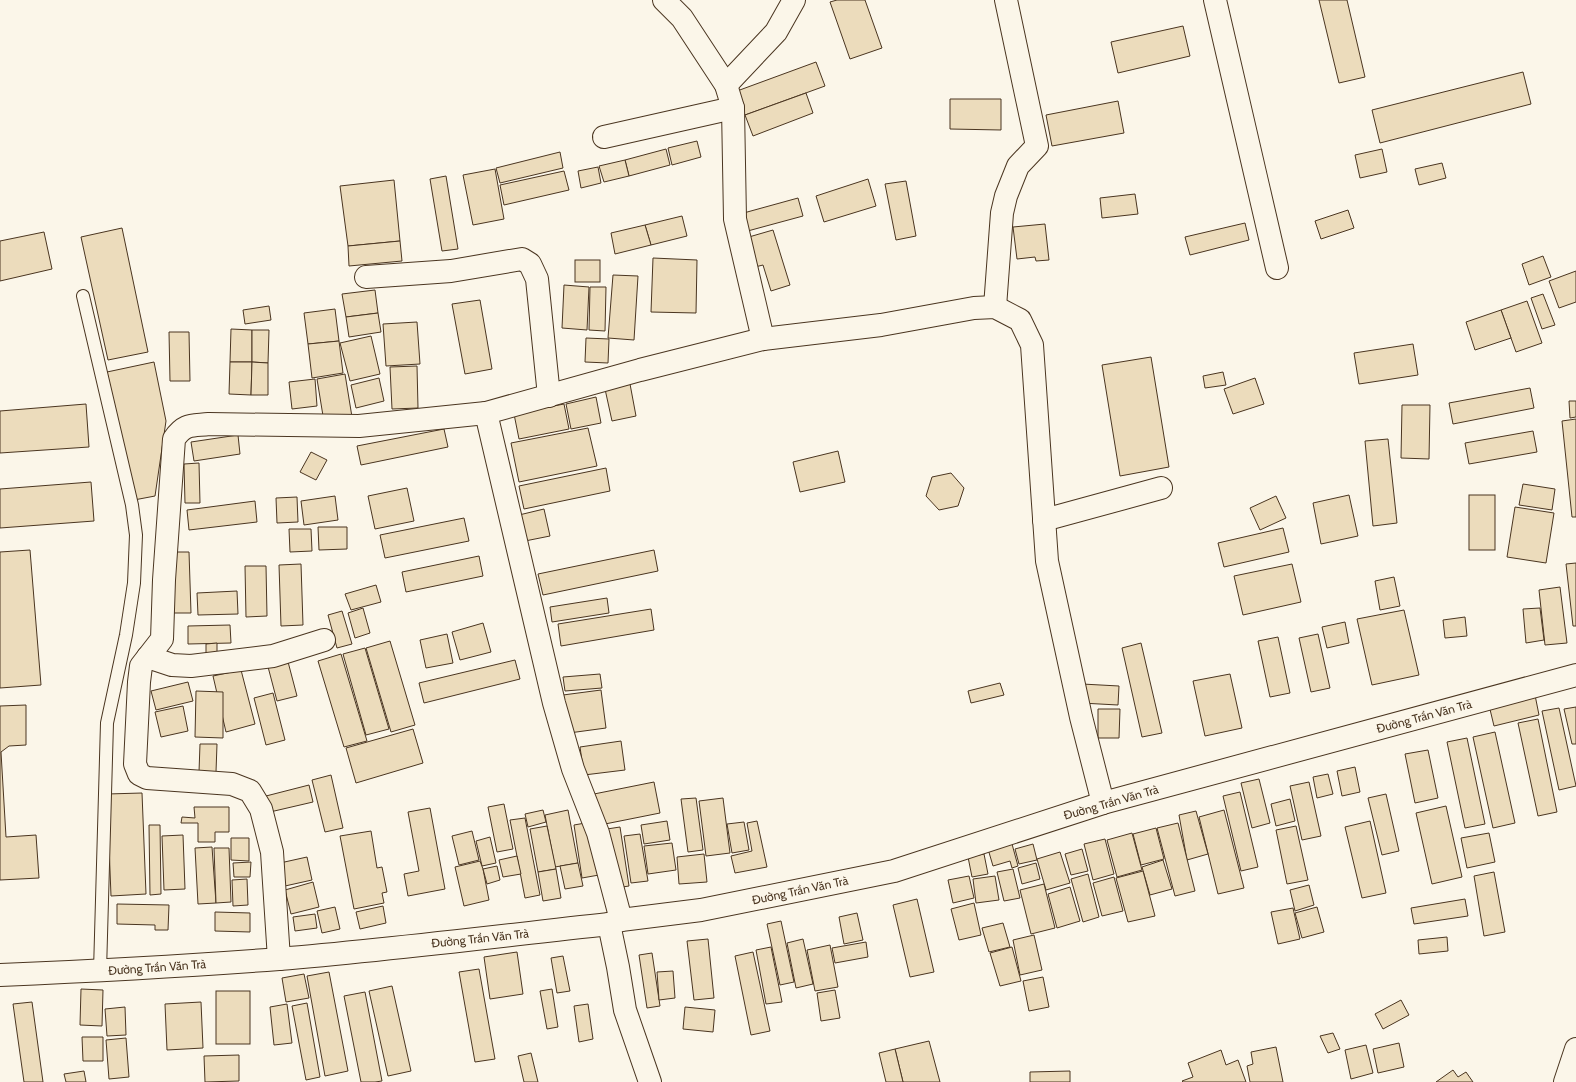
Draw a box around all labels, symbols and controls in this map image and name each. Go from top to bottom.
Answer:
street label: Đường Trần Văn Trà [1375,696,1474,736]
street label: Đường Trần Văn Trà [1062,781,1160,823]
street label: Đường Trần Văn Trà [750,872,850,908]
street label: Đường Trần Văn Trà [430,925,530,951]
street label: Đường Trần Văn Trà [108,956,207,978]

